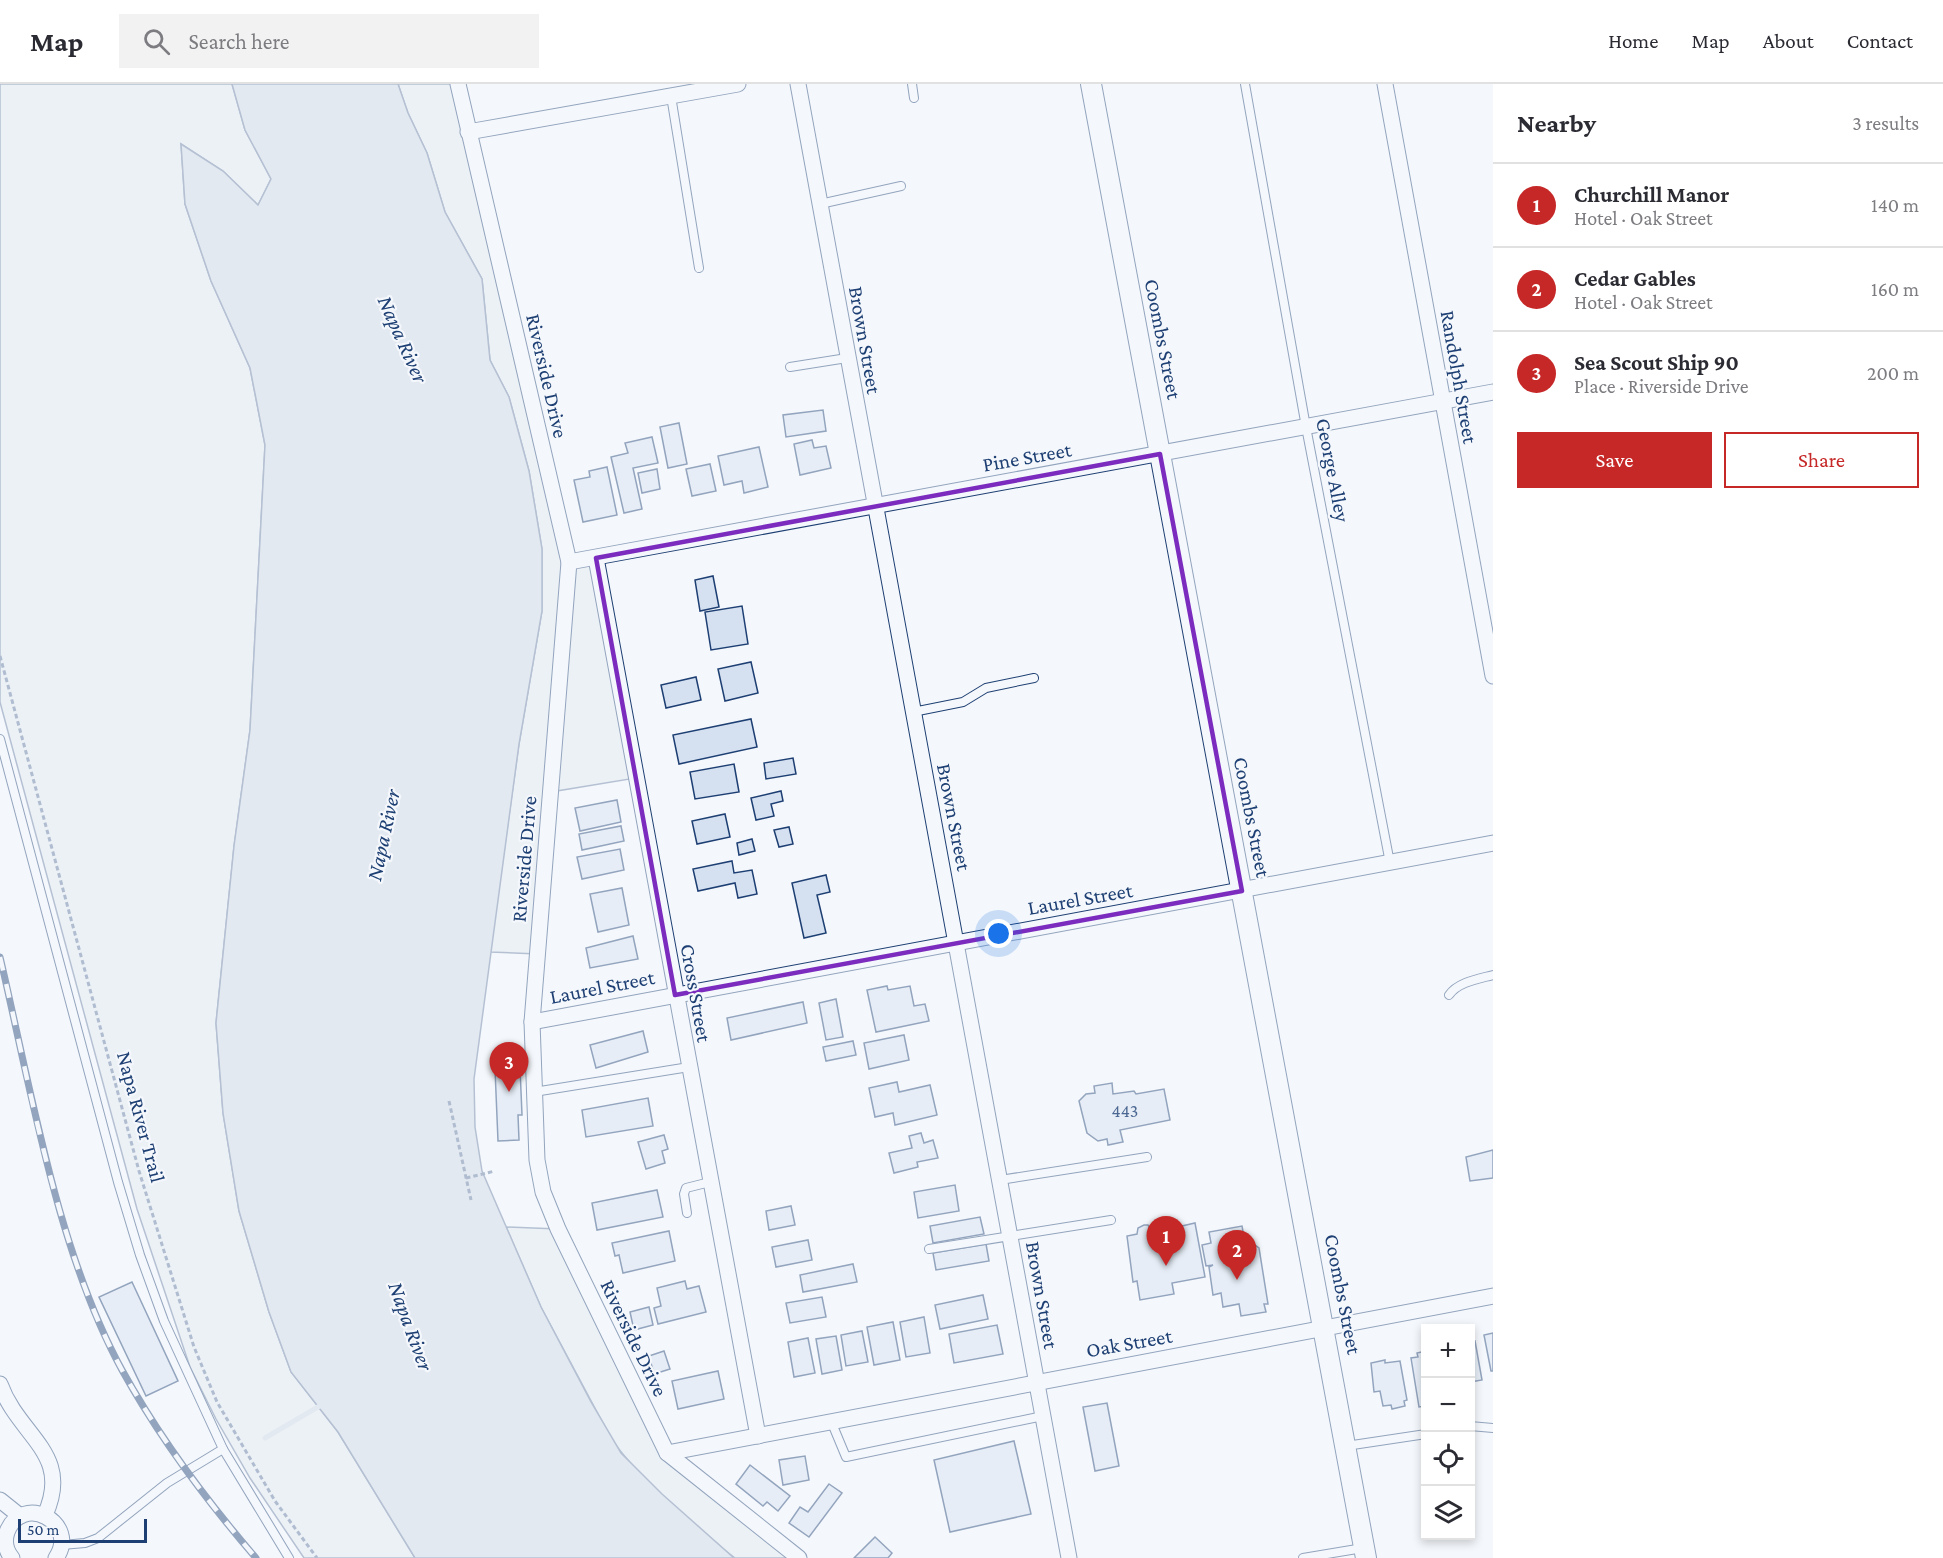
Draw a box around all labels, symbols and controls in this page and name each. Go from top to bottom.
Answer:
search box [119,14,539,68]
icon: search [140,25,173,58]
text: Map [30,26,83,57]
text: Search here [188,29,289,54]
text: Home [1608,29,1658,53]
text: Map [1691,29,1730,53]
text: About [1763,29,1814,53]
text: Contact [1847,29,1913,53]
text: Nearby [1517,109,1596,138]
text: 3 results [1852,112,1919,134]
text: Churchill Manor [1574,182,1729,207]
text: 1 [1533,194,1540,216]
text: 140 m [1871,194,1919,216]
text: Hotel · Oak Street [1574,207,1713,229]
text: Cedar Gables [1574,266,1696,291]
street label: Coombs Street [1140,277,1187,402]
text: 2 [1531,278,1542,300]
text: 160 m [1871,278,1919,300]
street label: Brown Street [844,284,886,397]
text: Hotel · Oak Street [1574,291,1713,313]
water label: Napa River [373,292,434,388]
street label: Randolph Street [1435,308,1483,447]
street label: Riverside Drive [521,312,573,440]
text: Sea Scout Ship 90 [1574,350,1739,375]
text: 3 [1532,362,1541,384]
text: 200 m [1867,362,1919,384]
text: Place · Riverside Drive [1574,375,1749,397]
street label: George Alley [1311,416,1355,524]
button: Save [1517,432,1712,488]
button: Share [1724,432,1919,488]
street label: Pine Street [981,437,1074,477]
street label: Coombs Street [1229,755,1276,880]
street label: Brown Street [932,761,976,874]
water label: Napa River [361,786,405,883]
street label: Riverside Drive [507,795,541,923]
street label: Laurel Street [1026,878,1135,920]
your location [984,919,1013,948]
street label: Cross Street [676,942,717,1045]
street label: Laurel Street [548,965,657,1009]
pin: 3 [490,1042,528,1092]
street label: Napa River Trail [112,1049,170,1185]
house number: 443 [1112,1101,1138,1121]
pin: 1 [1146,1216,1186,1266]
pin: 2 [1218,1230,1256,1280]
street label: Coombs Street [1320,1232,1367,1357]
street label: Brown Street [1021,1239,1063,1352]
street label: Riverside Drive [595,1276,673,1400]
water label: Napa River [383,1278,439,1375]
street label: Oak Street [1084,1323,1175,1362]
map controls [1421,1324,1475,1540]
button: + [1421,1324,1475,1378]
button: − [1421,1378,1475,1432]
button: locate [1421,1432,1475,1486]
button: layers [1421,1486,1475,1540]
scale bar [18,1516,147,1544]
text: 50 m [27,1521,59,1538]

